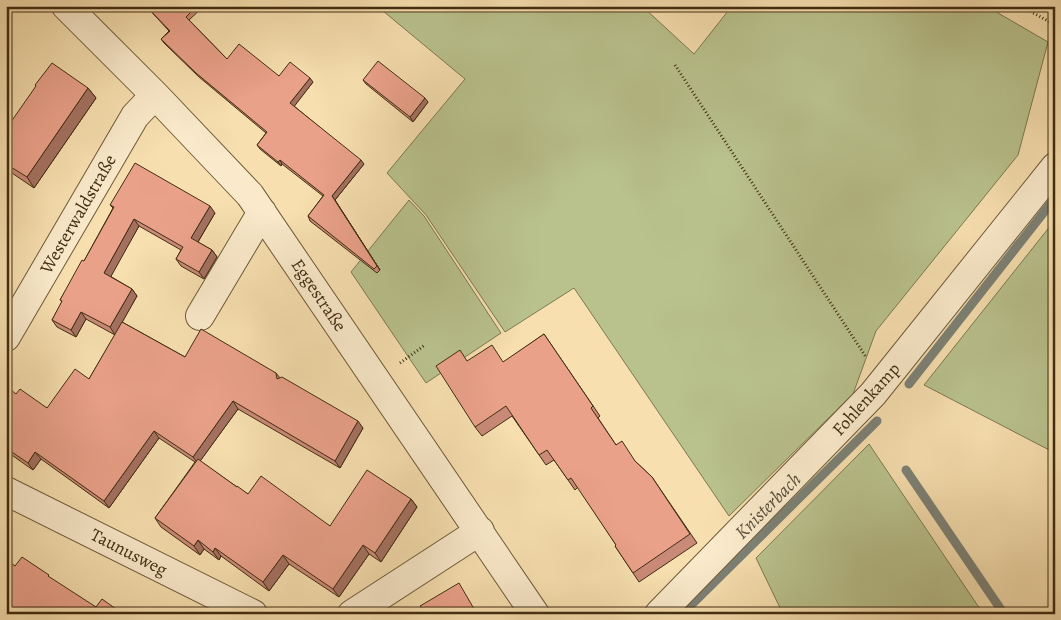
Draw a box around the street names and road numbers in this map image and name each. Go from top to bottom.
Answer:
street label: Westerwaldstraße [34,150,122,279]
street label: Eggestraße [286,254,352,336]
street label: Fohlenkamp [827,357,905,441]
street label: Taunusweg [86,522,172,582]

